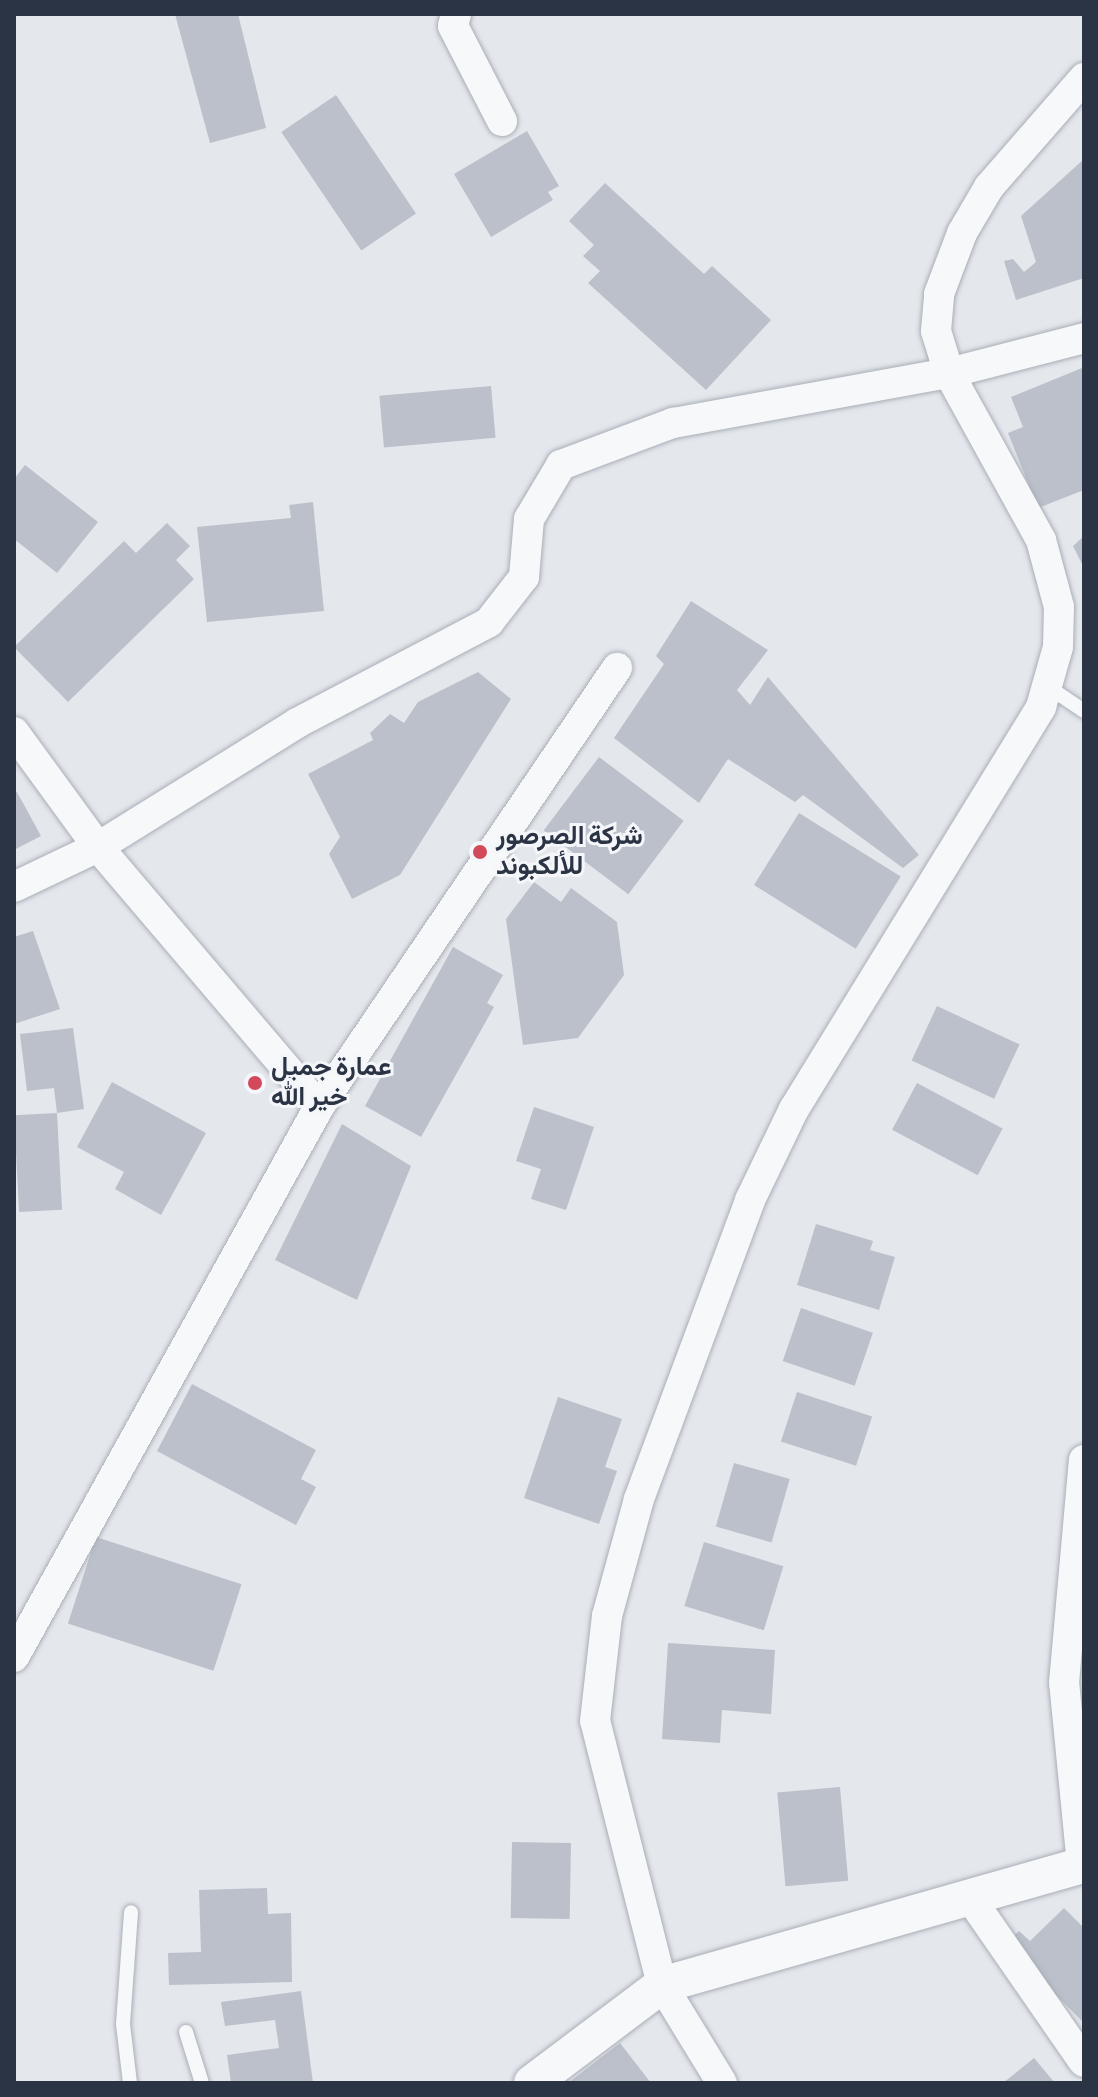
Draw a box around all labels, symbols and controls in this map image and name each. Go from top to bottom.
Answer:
place label: شركة الصرصور للألكبوند [496,821,643,882]
marker: شركة الصرصور للألكبوند [471,843,489,861]
place label: عمارة جميل خير الله [271,1052,392,1114]
marker: عمارة جميل خير الله [246,1074,264,1092]

